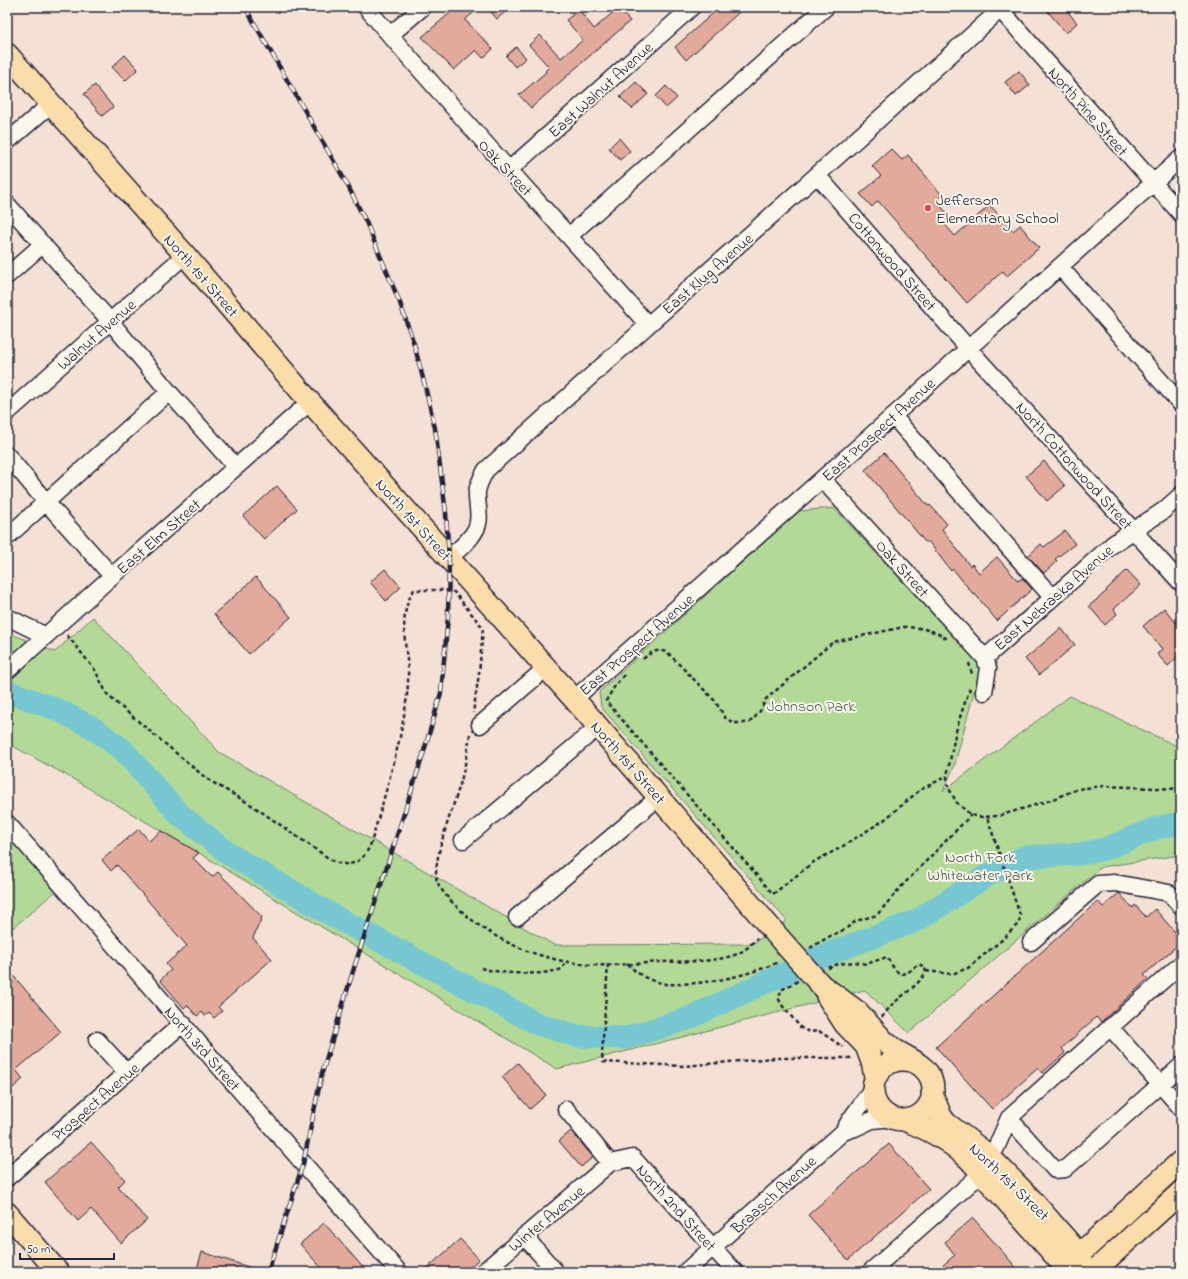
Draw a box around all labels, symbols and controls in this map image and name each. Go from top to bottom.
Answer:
street label: East Walnut Avenue [544,36,660,144]
street label: North Pine Street [1042,62,1134,163]
street label: Oak Street [472,134,538,203]
place label: Jefferson Elementary School [936,189,1059,231]
marker: Jefferson Elementary School [923,203,933,213]
street label: Cottonwood Street [842,208,942,318]
street label: East Klug Avenue [657,227,760,321]
street label: North 1st Street [157,229,244,324]
street label: Walnut Avenue [52,294,143,377]
street label: East Prospect Avenue [817,372,942,488]
street label: North Cottonwood Street [1009,397,1138,536]
street label: North 1st Street [369,474,457,567]
street label: East Elm Street [112,494,207,581]
street label: Oak Street [869,535,934,604]
street label: East Nebraska Avenue [989,539,1120,657]
street label: East Prospect Avenue [574,588,701,702]
park label: Johnson Park [767,695,856,719]
street label: North 1st Street [584,716,671,811]
park label: North Fork Whitewater Park [928,846,1033,888]
street label: North 3rd Street [158,1001,246,1098]
street label: Prospect Avenue [47,1057,146,1148]
street label: North 1st Street [963,1138,1055,1228]
street label: Braasch Avenue [726,1150,823,1241]
street label: North 2nd Street [630,1159,722,1258]
street label: Winter Avenue [504,1180,591,1259]
scale bar [20,1235,114,1261]
text: 50 m [26,1241,50,1259]

